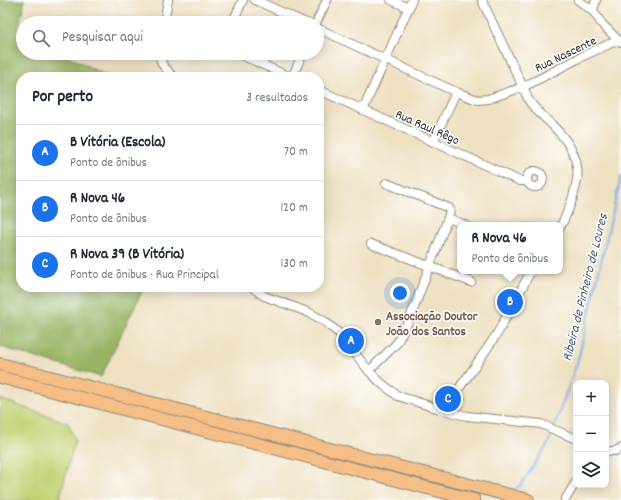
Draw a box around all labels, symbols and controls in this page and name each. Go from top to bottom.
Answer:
search box [16,16,324,60]
icon: search [30,27,52,49]
text: Pesquisar aqui [62,27,143,49]
street label: Rua Nascente [532,32,600,78]
text: Por perto [32,86,93,110]
text: 3 resultados [246,89,308,108]
street label: Rua Raul Rêgo [392,106,462,151]
text: B Vitória (Escola) [70,132,165,154]
text: A [41,143,49,162]
text: 70 m [284,143,308,162]
text: Ponto de ônibus [70,154,147,173]
text: R Nova 46 [70,188,125,210]
text: B [42,199,48,218]
text: 120 m [280,199,308,218]
text: Ponto de ônibus [70,210,147,229]
water label: Ribeira de Pinheiro de Loures [558,211,614,363]
popup [457,222,563,274]
text: R Nova 46 [472,228,527,250]
text: R Nova 39 (B Vitória) [70,244,184,266]
text: Ponto de ônibus [472,250,548,269]
text: C [42,255,48,274]
text: 130 m [280,255,308,274]
text: Ponto de ônibus · Rua Principal [70,266,219,285]
your location [390,283,410,303]
pin: B [497,287,523,317]
place label: Associação Doutor João dos Santos [386,308,479,342]
marker: Associação Doutor João dos Santos [373,317,383,327]
pin: A [338,326,364,356]
map controls [573,380,609,488]
button: + [573,380,609,416]
pin: C [435,384,461,414]
button: − [573,416,609,452]
button: layers [573,452,609,488]

